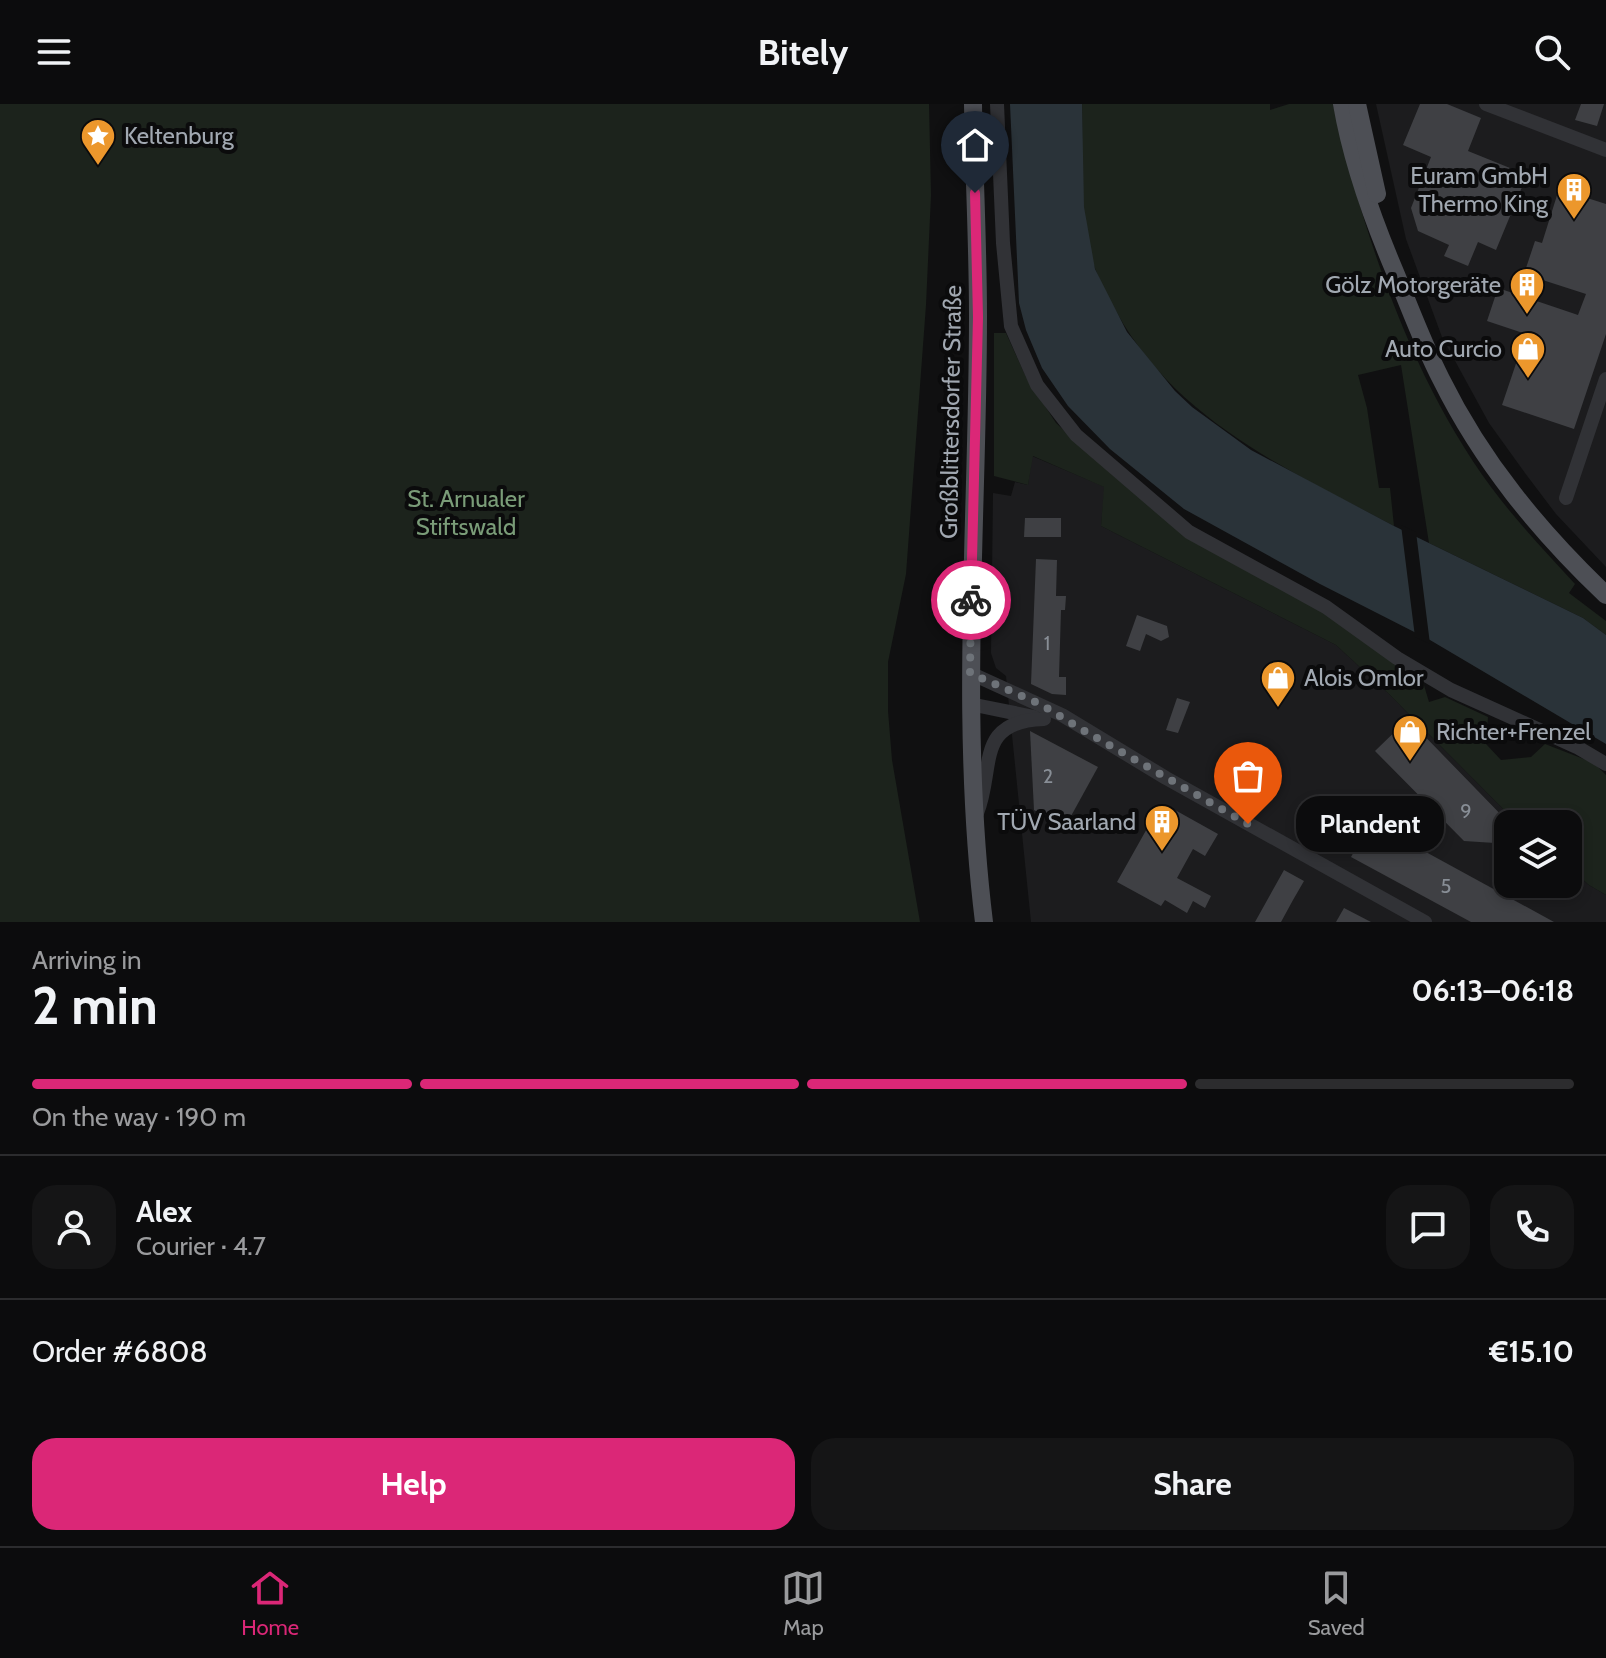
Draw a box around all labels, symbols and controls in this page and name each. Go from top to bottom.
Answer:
icon: menu [32,30,76,74]
text: Bitely [758,30,848,74]
icon: search [1530,30,1574,74]
pin [941,111,1009,193]
place icon: Keltenburg [79,117,117,167]
place label: Keltenburg [124,121,235,150]
icon: home [953,123,997,167]
place label: Euram GmbH Thermo King [1410,161,1549,218]
building icon: Euram GmbH Thermo King [1555,171,1593,221]
building icon: Gölz Motorgeräte [1508,266,1546,316]
place label: Gölz Motorgeräte [1325,270,1501,299]
street label: Großblittersdorfer Straße [934,285,967,539]
shop icon: Auto Curcio [1509,330,1547,380]
place label: Auto Curcio [1385,334,1502,363]
park label: St. Arnualer Stiftswald [407,484,525,541]
courier [931,560,1011,640]
icon: bike [949,578,993,622]
house number: 1 [1044,631,1050,655]
shop icon: Alois Omlor [1259,659,1297,709]
place label: Alois Omlor [1304,663,1424,692]
shop icon: Richter+Frenzel [1391,713,1429,763]
place label: Richter+Frenzel [1436,717,1591,746]
pin [1214,742,1282,824]
icon: bag [1226,754,1270,798]
house number: 2 [1043,764,1053,788]
callout: Plandent [1296,796,1444,852]
house number: 9 [1460,799,1472,823]
building icon: TÜV Saarland [1143,803,1181,853]
place label: TÜV Saarland [997,807,1136,836]
text: Plandent [1320,808,1420,840]
map controls [1494,810,1582,898]
button: layers [1494,810,1582,898]
house number: 5 [1441,874,1451,898]
text: Arriving in [32,944,142,976]
text: 06:13–06:18 [1412,972,1574,1009]
text: 2 min [32,974,158,1037]
text: On the way · 190 m [32,1101,246,1133]
button: person [32,1185,116,1269]
button: chat [1386,1185,1470,1269]
button: phone [1490,1185,1574,1269]
text: Alex [136,1193,192,1230]
text: Courier · 4.7 [136,1230,266,1262]
text: Order #6808 [32,1333,208,1370]
text: €15.10 [1489,1333,1574,1370]
button: Help [32,1438,795,1530]
button: Share [811,1438,1574,1530]
tab: Home [241,1566,299,1641]
tab: Map [781,1566,825,1641]
tab: Saved [1308,1566,1365,1641]

